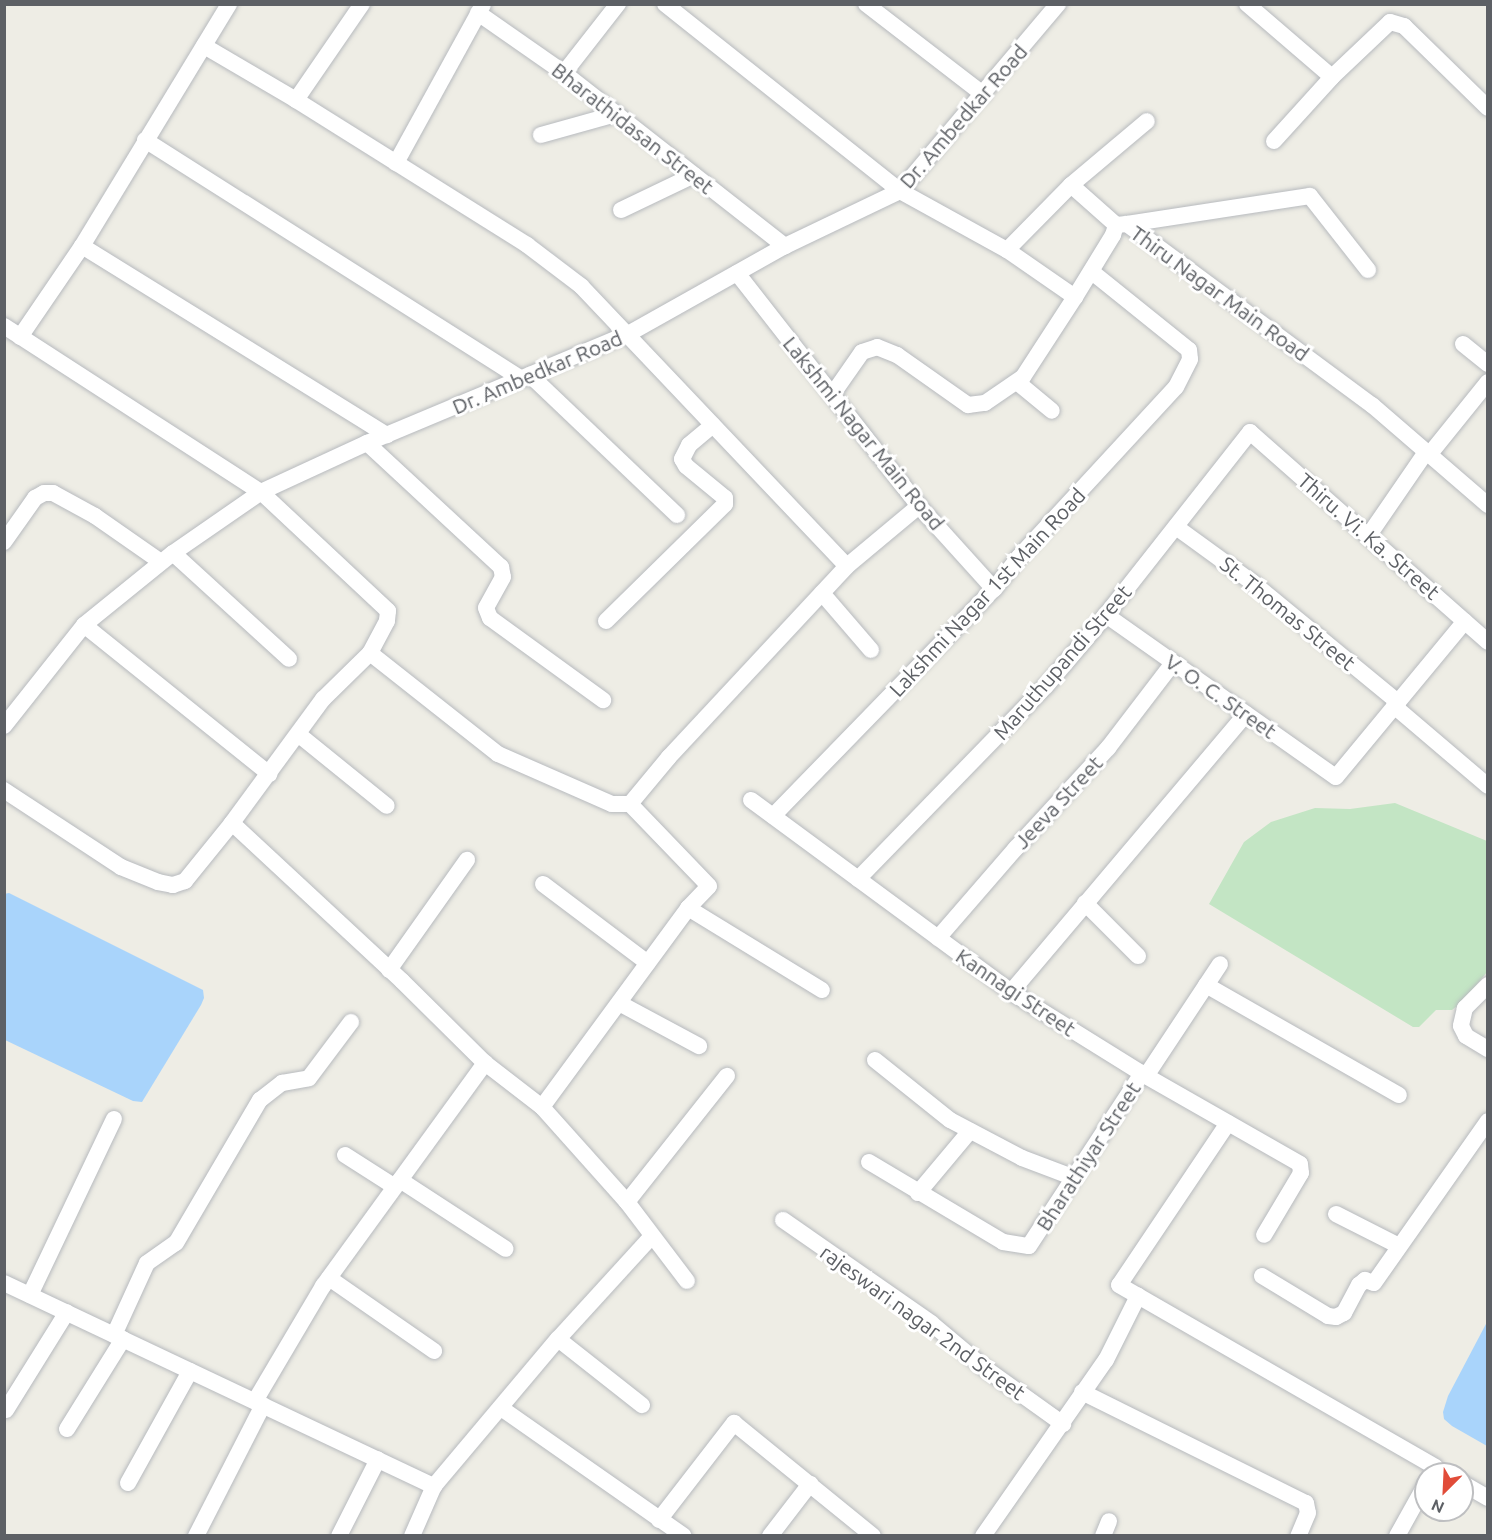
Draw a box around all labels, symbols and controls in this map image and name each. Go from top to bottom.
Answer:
street label: Dr. Ambedkar Road [894,39,1032,193]
street label: Bharathidasan Street [547,57,719,199]
street label: Thiru Nagar Main Road [1126,220,1314,366]
street label: Dr. Ambedkar Road [448,325,626,419]
street label: Lakshmi Nagar Main Road [778,331,950,535]
street label: Thiru. Vi. Ka. Street [1293,467,1445,605]
street label: Lakshmi Nagar 1st Main Road [884,482,1090,702]
street label: St. Thomas Street [1215,551,1361,675]
street label: Maruthupandi Street [988,579,1136,745]
street label: V. O. C. Street [1161,648,1281,744]
street label: Jeeva Street [1009,750,1107,854]
street label: Kannagi Street [951,943,1081,1041]
street label: Bharathiyar Street [1030,1077,1146,1235]
street label: rajeswari nagar 2nd Street [815,1239,1031,1405]
north arrow [1414,1462,1474,1522]
text: N [1428,1496,1447,1517]

